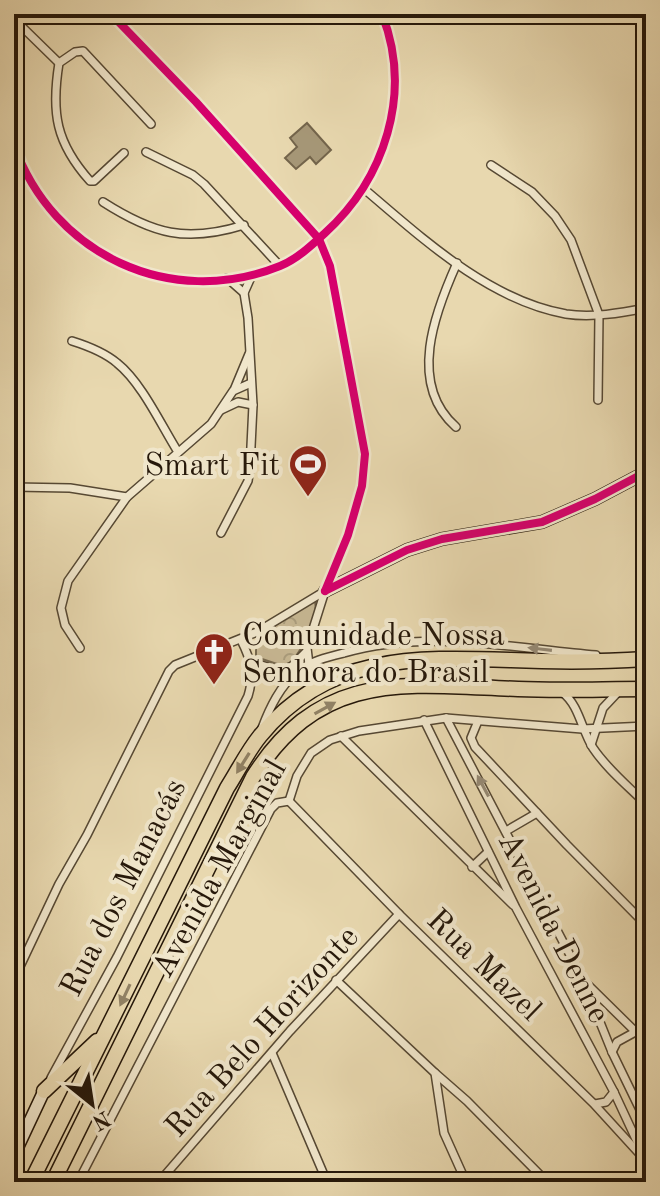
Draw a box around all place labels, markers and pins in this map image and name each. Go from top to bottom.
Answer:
sports icon: Smart Fit [287,443,329,498]
place label: Smart Fit [144,451,280,483]
place label: Comunidade Nossa Senhora do Brasil [242,621,505,690]
church icon: Comunidade Nossa Senhora do Brasil [193,631,235,686]

